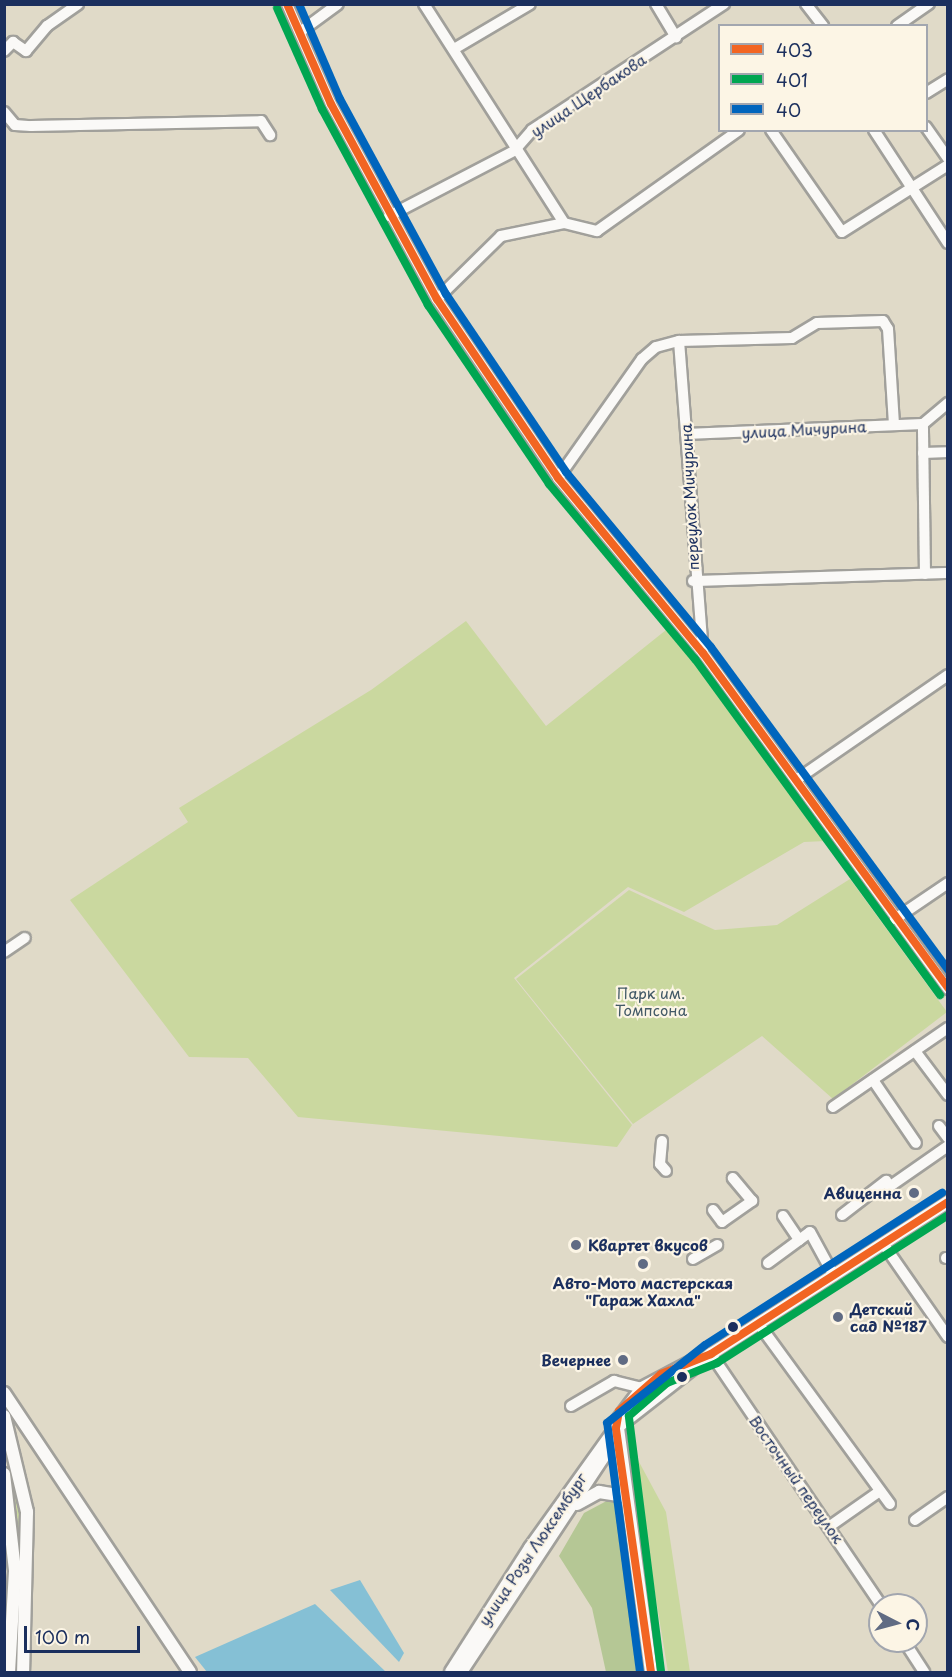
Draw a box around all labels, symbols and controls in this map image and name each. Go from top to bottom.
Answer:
legend [718,24,928,132]
text: 403 [776,36,813,63]
street label: улица Щербакова [527,50,649,140]
text: 401 [776,66,808,93]
text: 40 [776,96,801,123]
street label: улица Мичурина [741,417,867,441]
street label: переулок Мичурина [676,423,702,571]
park label: Парк им. Томпсона [615,983,687,1018]
place label: Авиценна [824,1184,902,1202]
marker: Авиценна [907,1186,921,1200]
place label: Квартет вкусов [588,1236,709,1254]
marker: Квартет вкусов [569,1238,583,1252]
marker: Авто-Мото мастерская "Гараж Хахла" [636,1257,650,1271]
place label: Авто-Мото мастерская "Гараж Хахла" [553,1273,733,1308]
place label: Детский сад №187 [850,1299,926,1334]
marker: Детский сад №187 [831,1310,845,1324]
unlabelled marker [727,1321,739,1333]
place label: Вечернее [541,1351,611,1369]
marker: Вечернее [616,1353,630,1367]
unlabelled marker [676,1371,688,1383]
street label: Восточный переулок [746,1412,848,1546]
street label: улица Розы Люксембург [474,1469,590,1629]
north arrow [868,1593,928,1653]
scale bar [27,1614,142,1652]
text: С [901,1617,926,1632]
text: 100 m [35,1623,90,1650]

